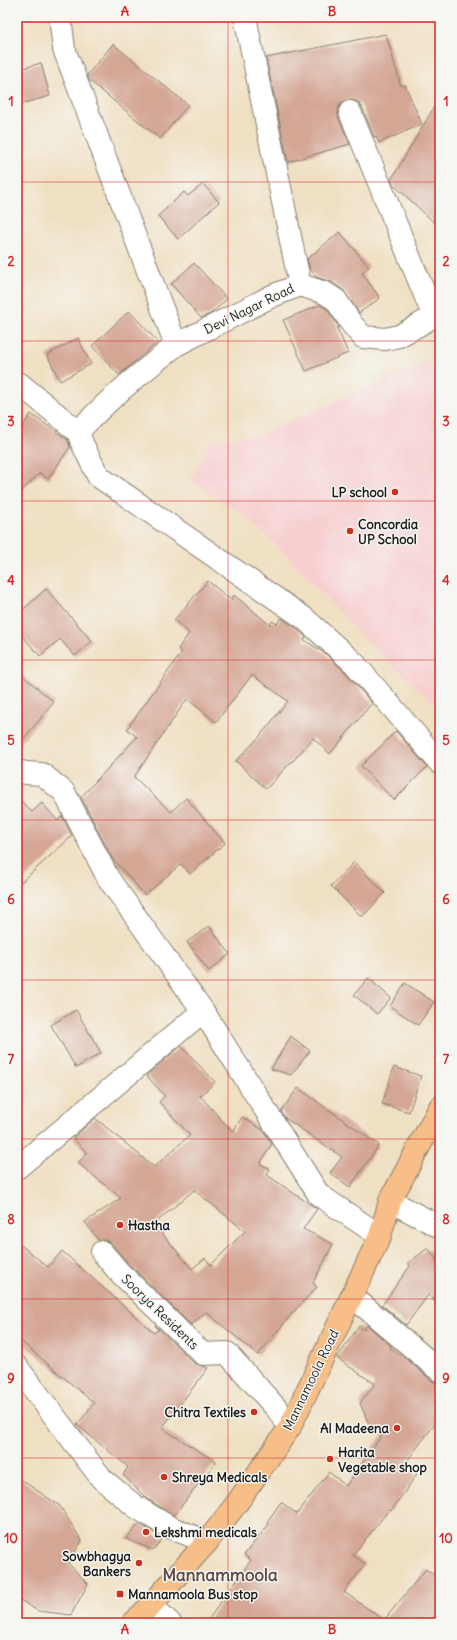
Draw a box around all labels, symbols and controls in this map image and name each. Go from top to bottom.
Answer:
text: A [121,3,130,20]
text: B [328,3,337,20]
text: 1 [8,93,14,110]
text: 1 [443,93,449,110]
text: 2 [7,253,15,270]
text: 2 [442,253,450,270]
street label: Devi Nagar Road [201,280,297,338]
text: 3 [7,413,15,430]
text: 3 [442,413,450,430]
place label: LP school [331,484,387,501]
marker: LP school [390,487,400,497]
place label: Concordia UP School [358,516,419,548]
marker: Concordia UP School [345,526,355,536]
text: 4 [7,572,15,589]
text: 4 [442,572,450,589]
text: 5 [7,732,15,749]
text: 5 [442,732,450,749]
text: 6 [7,891,15,908]
text: 6 [442,891,450,908]
text: 7 [8,1051,15,1068]
text: 7 [443,1051,450,1068]
text: 8 [7,1211,15,1228]
text: 8 [442,1211,450,1228]
place label: Hastha [128,1217,171,1234]
marker: Hastha [115,1220,125,1230]
street label: Soorya Residents [118,1271,202,1353]
street label: Mannamoola Road [279,1326,343,1433]
text: 9 [7,1370,15,1387]
text: 9 [442,1370,450,1387]
place label: Chitra Textiles [165,1404,246,1421]
marker: Chitra Textiles [249,1407,259,1417]
place label: Al Madeena [320,1420,390,1437]
marker: Al Madeena [392,1423,402,1433]
place label: Harita Vegetable shop [338,1444,428,1476]
marker: Harita Vegetable shop [325,1454,335,1464]
place label: Shreya Medicals [172,1469,267,1486]
marker: Shreya Medicals [159,1472,169,1482]
place label: Lekshmi medicals [154,1524,257,1541]
marker: Lekshmi medicals [141,1527,151,1537]
text: 10 [4,1530,18,1547]
text: 10 [439,1530,453,1547]
place label: Sowbhagya Bankers [62,1548,132,1580]
marker: Sowbhagya Bankers [134,1558,144,1568]
district label: Mannammoola [162,1564,278,1586]
place label: Mannamoola Bus stop [128,1586,259,1603]
marker: Mannamoola Bus stop [115,1589,125,1599]
text: A [121,1621,130,1638]
text: B [328,1621,337,1638]

